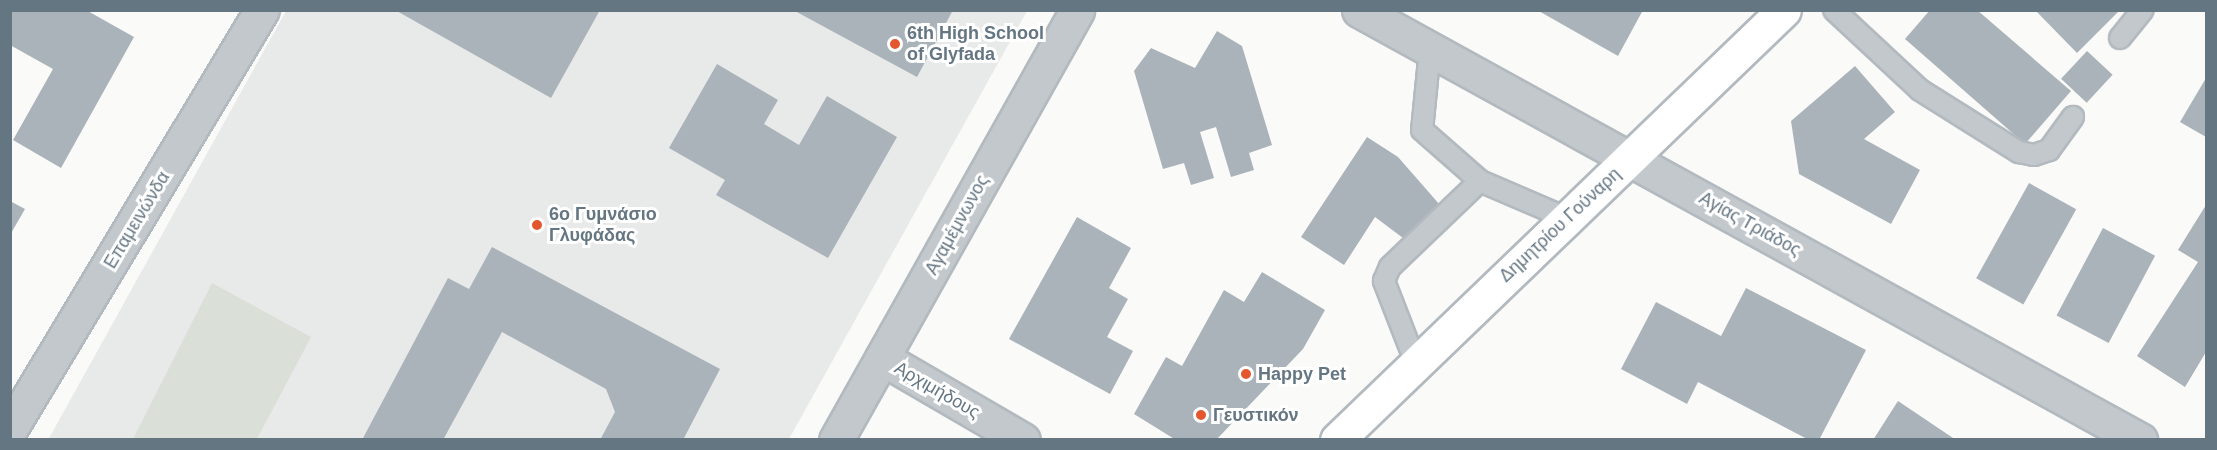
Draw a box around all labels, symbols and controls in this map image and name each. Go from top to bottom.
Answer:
place label: 6th High School of Glyfada [907,23,1044,66]
marker: 6th High School of Glyfada [888,37,902,51]
street label: Δημητρίου Γούναρη [1495,163,1625,287]
street label: Επαμεινώνδα [100,168,174,272]
street label: Αγαμέμνωνος [921,171,993,279]
street label: Αγίας Τριάδος [1695,187,1805,261]
place label: 6ο Γυμνάσιο Γλυφάδας [549,204,657,246]
marker: 6ο Γυμνάσιο Γλυφάδας [530,218,544,232]
street label: Αρχιμήδους [891,357,983,423]
place label: Happy Pet [1258,363,1346,385]
marker: Happy Pet [1239,367,1253,381]
place label: Γευστικόν [1213,404,1299,426]
marker: Γευστικόν [1194,408,1208,422]

